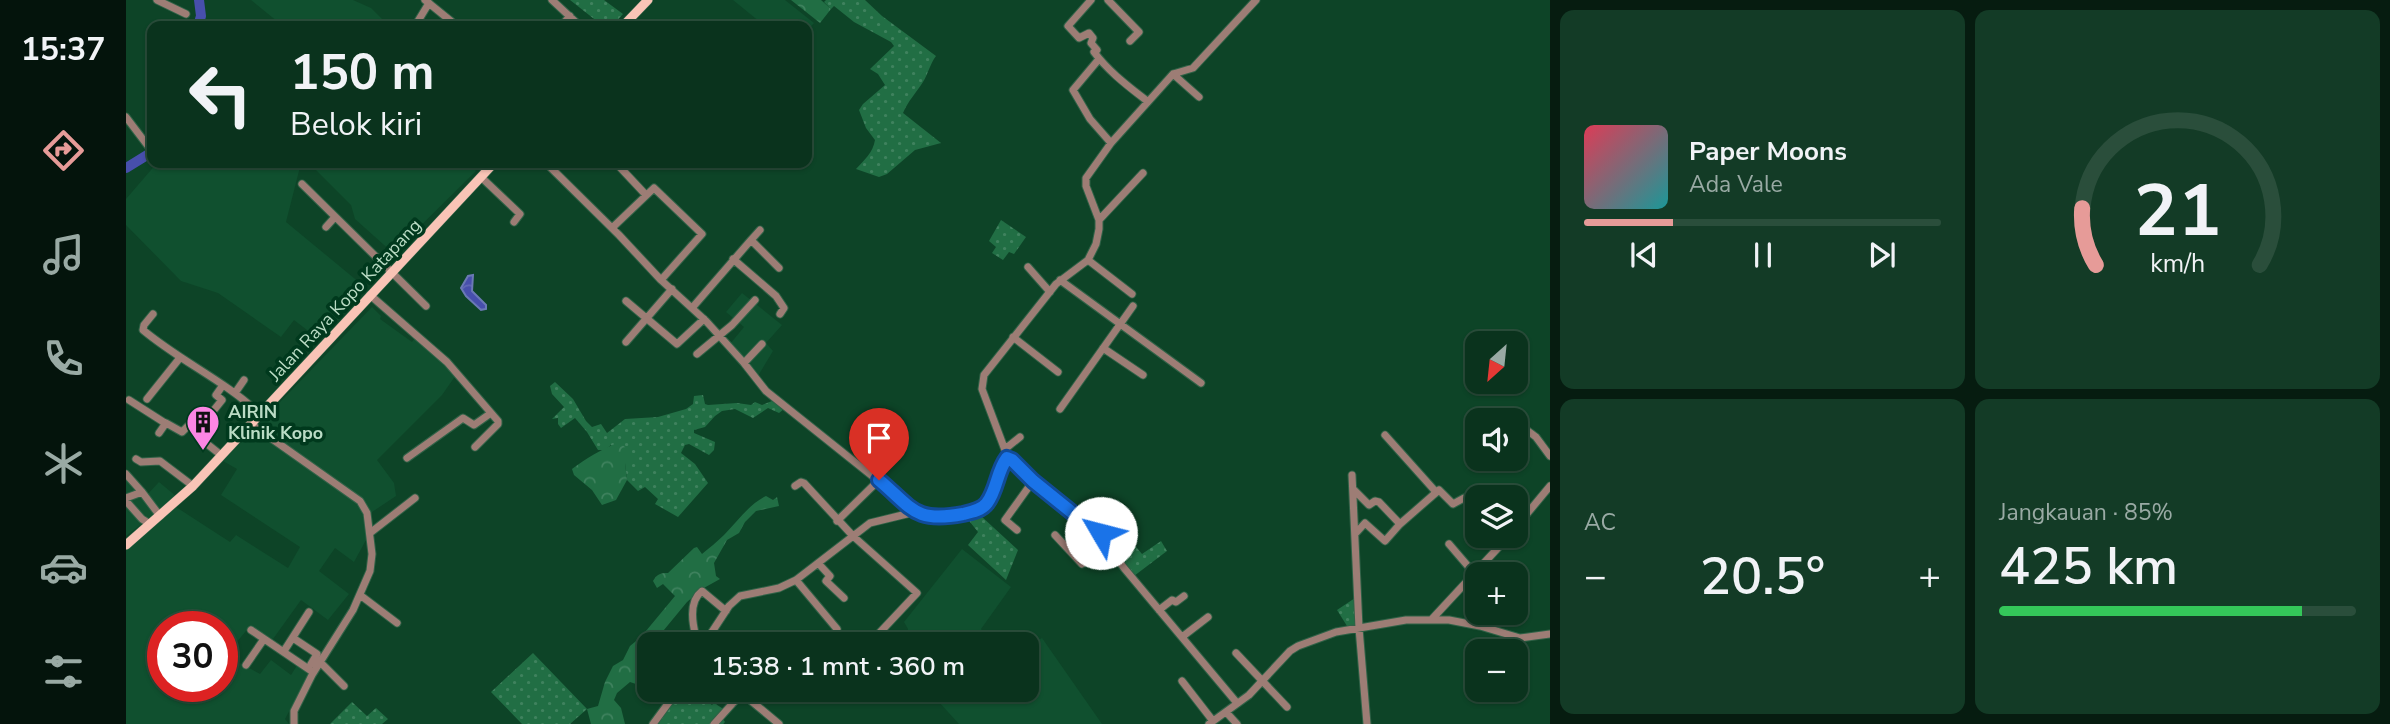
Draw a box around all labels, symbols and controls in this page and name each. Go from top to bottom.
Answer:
text: 15:37 [21,28,105,71]
text: 150 m [290,39,434,106]
icon: left [175,49,266,140]
text: Belok kiri [290,103,422,146]
icon: directions [39,126,88,175]
text: Paper Moons [1689,134,1847,169]
text: 21 [2134,162,2221,262]
text: Ada Vale [1689,169,1783,200]
street label: Jalan Raya Kopo Katapang [263,214,427,387]
icon: music [39,230,88,279]
icon: previous [1625,236,1663,274]
icon: pause [1744,236,1782,274]
icon: next [1863,236,1901,274]
text: km/h [2150,247,2205,281]
north arrow [1465,331,1528,394]
map controls [1465,331,1528,702]
icon: phone [39,334,88,383]
place label: AIRIN Klinik Kopo [228,400,323,445]
building icon: AIRIN Klinik Kopo [184,403,222,452]
pin [849,408,909,480]
button: sound [1465,408,1528,471]
icon: arrive [860,419,898,457]
icon: climate [39,439,88,488]
button: layers [1465,485,1528,548]
position arrow [1064,496,1138,570]
text: Jangkauan · 85% [1999,497,2173,528]
text: AC [1584,507,1616,538]
text: 425 km [1999,531,2178,602]
text: 20.5° [1700,541,1825,612]
icon: car [39,543,88,592]
text: − [1584,551,1607,602]
text: + [1918,551,1941,602]
button: + [1465,562,1528,625]
speed limit sign: 30 [147,611,238,702]
button: − [1465,639,1528,702]
icon: filters [39,647,88,696]
text: 15:38 · 1 mnt · 360 m [711,649,965,684]

